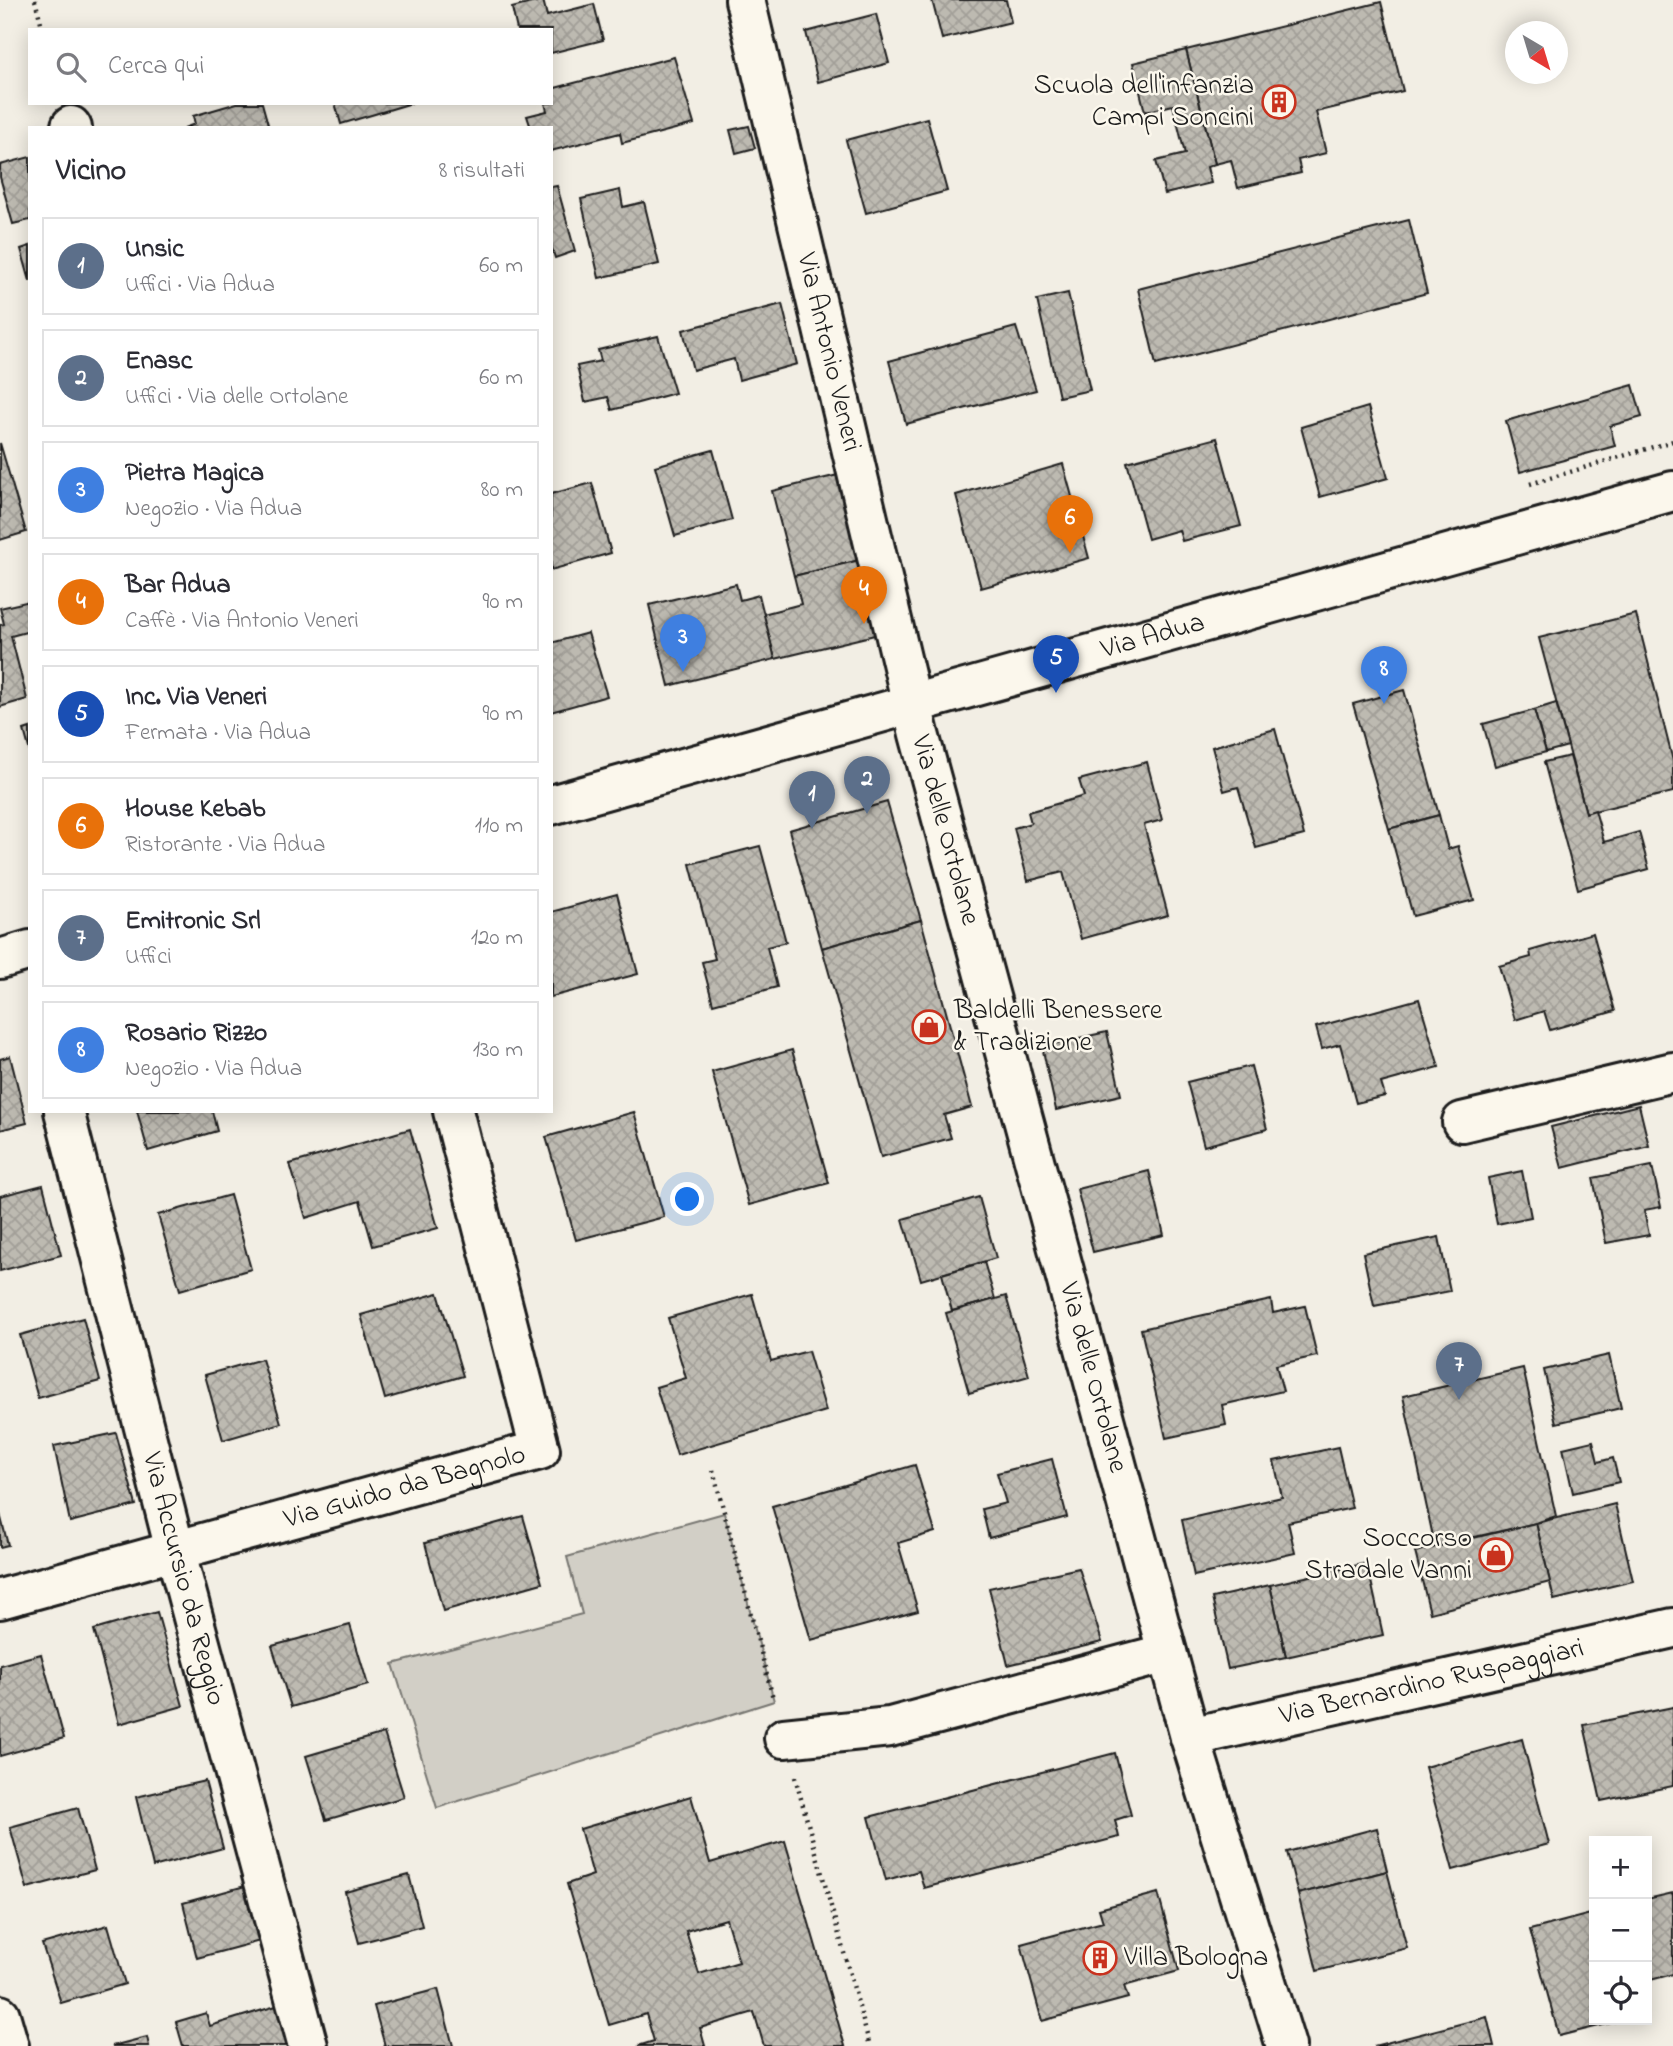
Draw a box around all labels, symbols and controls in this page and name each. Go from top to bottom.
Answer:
north arrow [1505,21,1568,84]
search box [28,28,553,105]
icon: search [52,48,90,86]
text: Cerca qui [108,48,204,86]
place label: Scuola dell'infanzia Campi Soncini [1034,66,1254,139]
building icon: Scuola dell'infanzia Campi Soncini [1260,83,1298,121]
text: Vicino [56,150,126,194]
text: 8 risultati [439,155,525,188]
text: Unsic [125,231,184,269]
street label: Via Antonio Veneri [785,248,872,456]
text: 1 [77,250,85,283]
text: 60 m [479,250,523,283]
text: Uffici · Via Adua [125,269,275,302]
text: Enasc [125,343,192,381]
text: 2 [75,362,87,395]
text: 60 m [479,362,523,395]
text: Uffici · Via delle Ortolane [125,381,348,414]
text: Pietra Magica [125,455,264,493]
text: 3 [76,474,86,507]
text: 80 m [481,474,523,507]
text: Negozio · Via Adua [125,493,302,526]
pin: 6 [1047,495,1093,553]
pin: 4 [841,566,887,624]
text: Bar Adua [125,567,231,605]
text: 4 [76,586,86,619]
text: 90 m [483,586,523,619]
street label: Via Adua [1095,603,1209,671]
text: Caffè · Via Antonio Veneri [125,605,359,638]
pin: 3 [660,614,706,672]
pin: 5 [1033,635,1079,693]
pin: 8 [1361,646,1407,704]
text: Inc. Via Veneri [125,679,267,717]
text: 5 [74,698,88,731]
text: 90 m [483,698,523,731]
text: Fermata · Via Adua [125,717,311,750]
street label: Via delle Ortolane [899,730,990,930]
pin: 2 [844,756,890,814]
pin: 1 [789,771,835,829]
text: House Kebab [125,791,266,829]
text: 6 [76,810,86,843]
text: 110 m [475,810,523,843]
text: Ristorante · Via Adua [125,829,325,862]
text: Emitronic Srl [125,903,261,941]
text: 7 [76,922,86,955]
text: 120 m [471,922,523,955]
text: Uffici [125,941,172,974]
place label: Baldelli Benessere & Tradizione [953,991,1163,1064]
shop icon: Baldelli Benessere & Tradizione [910,1008,948,1046]
text: Rosario Rizzo [125,1015,267,1053]
text: 8 [77,1034,85,1067]
text: 130 m [473,1034,523,1067]
text: Negozio · Via Adua [125,1053,302,1086]
your location [670,1182,704,1216]
street label: Via delle Ortolane [1047,1277,1138,1478]
pin: 7 [1436,1342,1482,1400]
street label: Via Guido da Bagnolo [278,1434,530,1540]
street label: Via Accursio da Reggio [130,1447,236,1710]
place label: Soccorso Stradale Vanni [1305,1519,1472,1592]
shop icon: Soccorso Stradale Vanni [1477,1536,1515,1574]
street label: Via Bernardino Ruspaggiari [1275,1628,1588,1737]
map controls [1589,1836,1652,2025]
button: + [1589,1836,1652,1899]
button: − [1589,1899,1652,1962]
place label: Villa Bologna [1123,1938,1268,1979]
building icon: Villa Bologna [1081,1939,1119,1977]
button: locate [1589,1962,1652,2025]

